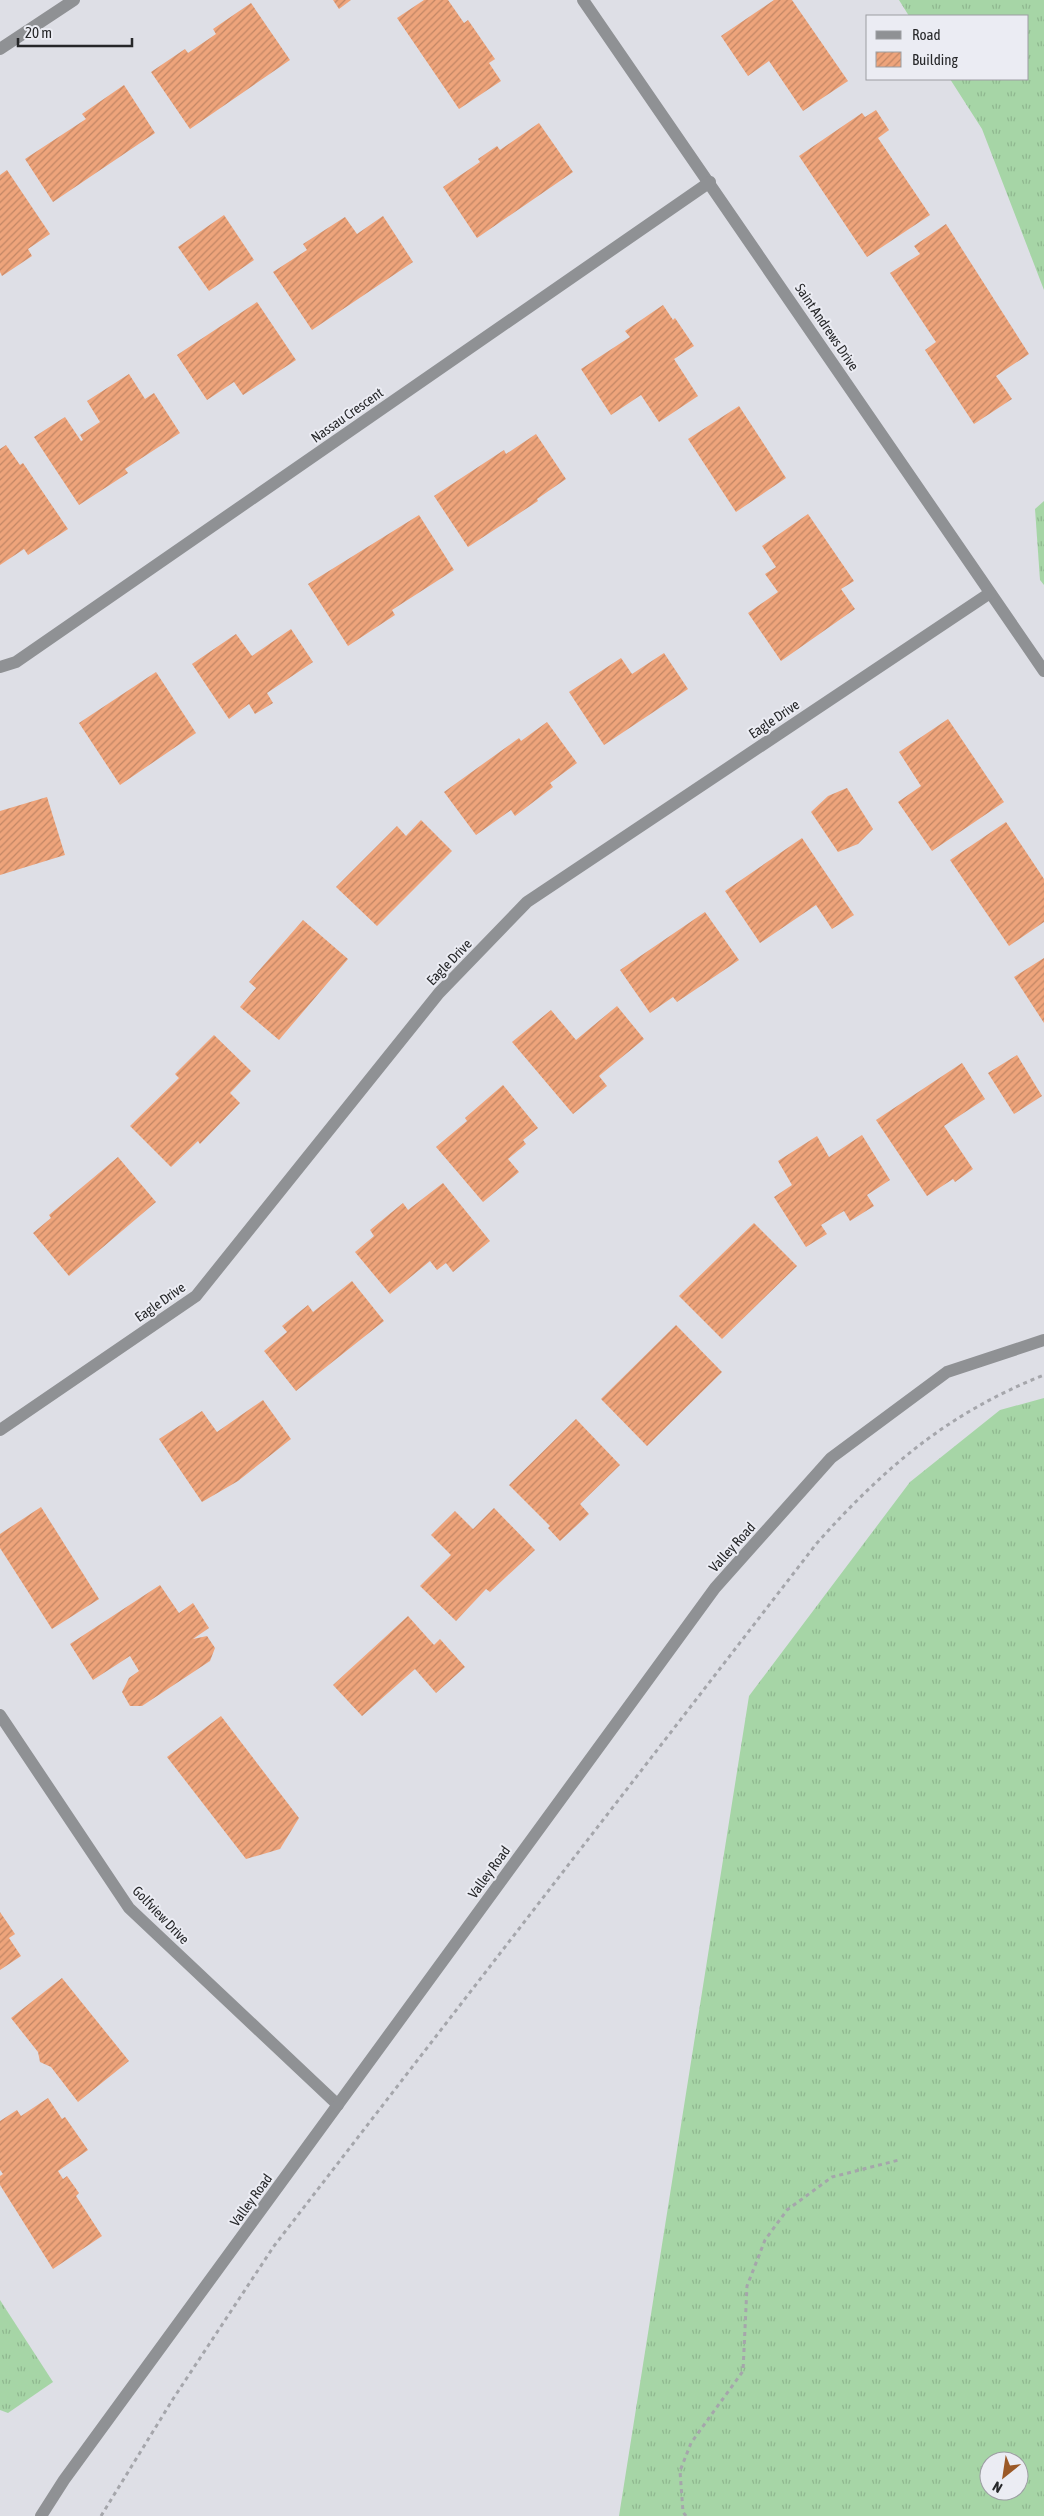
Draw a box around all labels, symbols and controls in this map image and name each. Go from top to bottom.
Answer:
scale bar [18,15,131,47]
legend [866,15,1029,80]
text: 20 m [25,24,52,41]
text: Road [912,26,941,43]
text: Building [912,51,958,68]
street label: Saint Andrews Drive [792,281,862,373]
street label: Nassau Crescent [308,384,386,446]
street label: Eagle Drive [746,696,802,742]
street label: Eagle Drive [423,936,475,988]
street label: Eagle Drive [132,1279,188,1325]
street label: Valley Road [706,1519,758,1575]
street label: Valley Road [465,1843,513,1901]
street label: Golfview Drive [129,1883,193,1947]
street label: Valley Road [227,2171,275,2229]
north arrow [979,2451,1029,2501]
text: N [990,2478,1005,2496]

